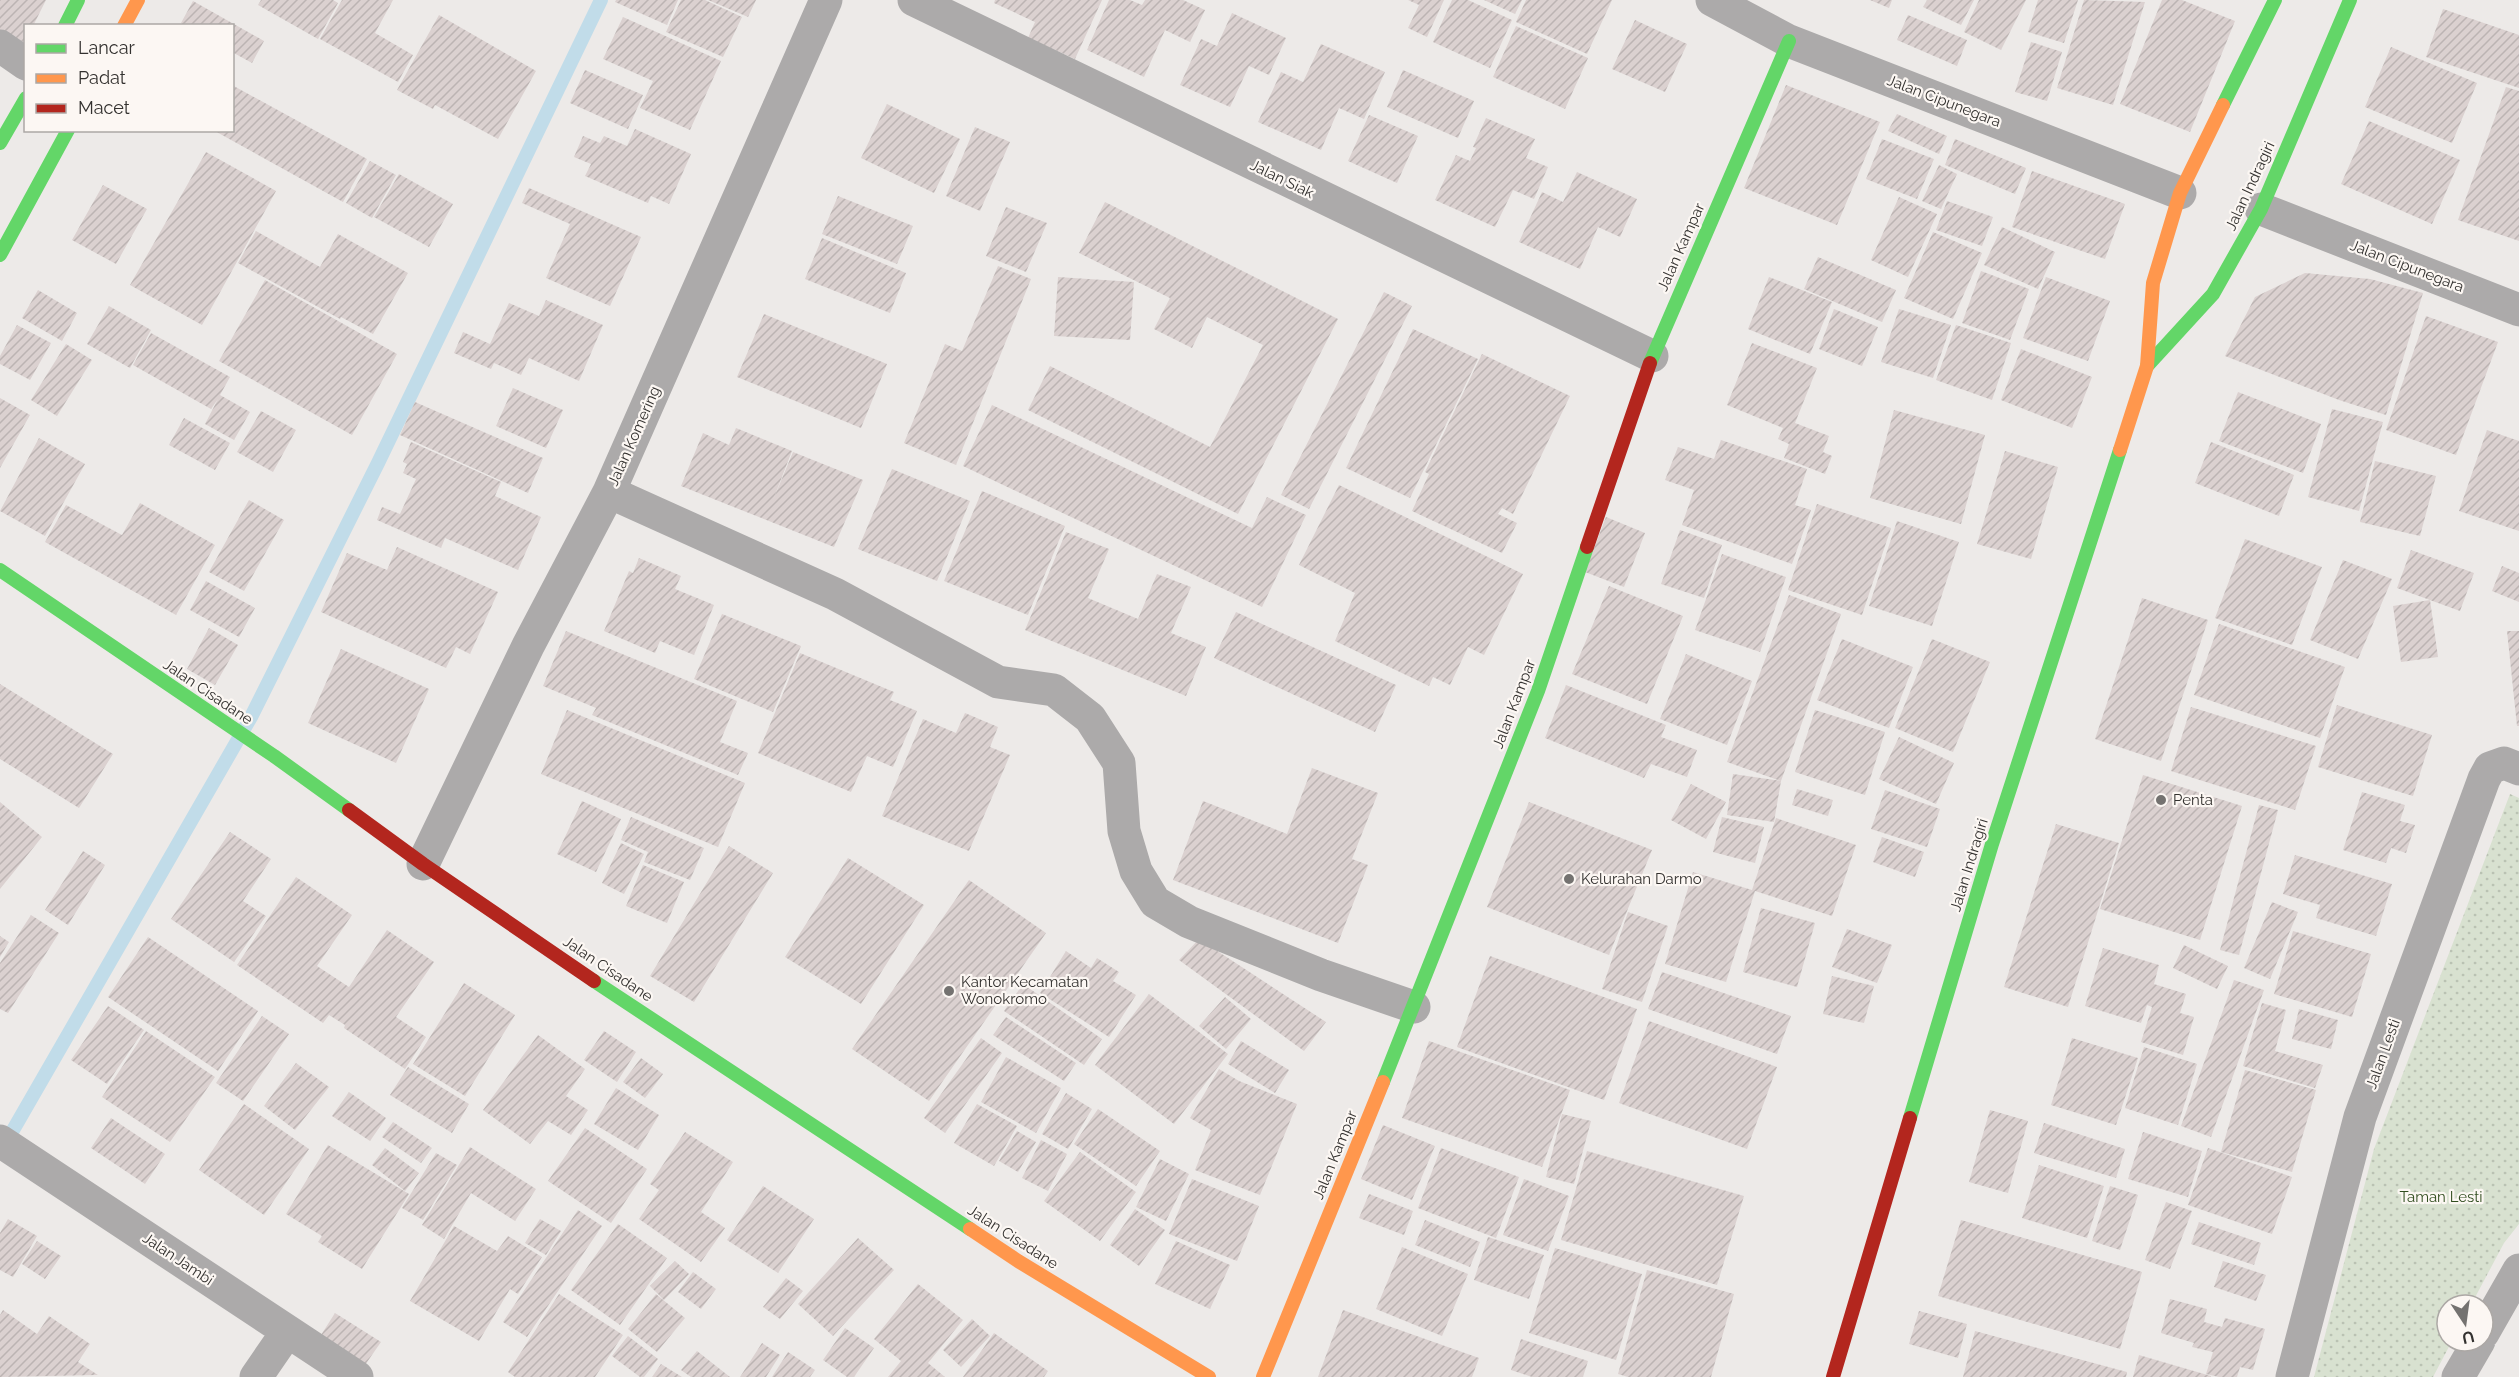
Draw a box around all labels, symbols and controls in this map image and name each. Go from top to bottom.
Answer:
legend [24,24,234,132]
text: Lancar [78,37,135,58]
text: Padat [78,67,126,88]
street label: Jalan Cipunegara [1885,71,2003,131]
text: Macet [78,97,130,118]
street label: Jalan Indragiri [2221,139,2279,233]
street label: Jalan Siak [1247,156,1317,202]
street label: Jalan Kampar [1654,200,1709,294]
street label: Jalan Cipunegara [2348,236,2466,296]
street label: Jalan Komering [604,383,664,489]
street label: Jalan Cisadane [160,655,256,729]
street label: Jalan Kampar [1489,656,1540,751]
place label: Penta [2173,791,2213,809]
marker: Penta [2154,793,2168,807]
street label: Jalan Indragiri [1946,816,1992,914]
place label: Kelurahan Darmo [1581,870,1702,888]
marker: Kelurahan Darmo [1562,872,1576,886]
street label: Jalan Cisadane [560,932,656,1006]
place label: Kantor Kecamatan Wonokromo [961,973,1088,1008]
marker: Kantor Kecamatan Wonokromo [942,984,956,998]
street label: Jalan Lesti [2362,1017,2404,1091]
street label: Jalan Kampar [1309,1107,1361,1202]
park label: Taman Lesti [2399,1188,2483,1206]
street label: Jalan Cisadane [964,1201,1062,1273]
street label: Jalan Jambi [139,1229,217,1289]
north arrow [2435,1293,2495,1353]
text: U [2460,1327,2476,1348]

